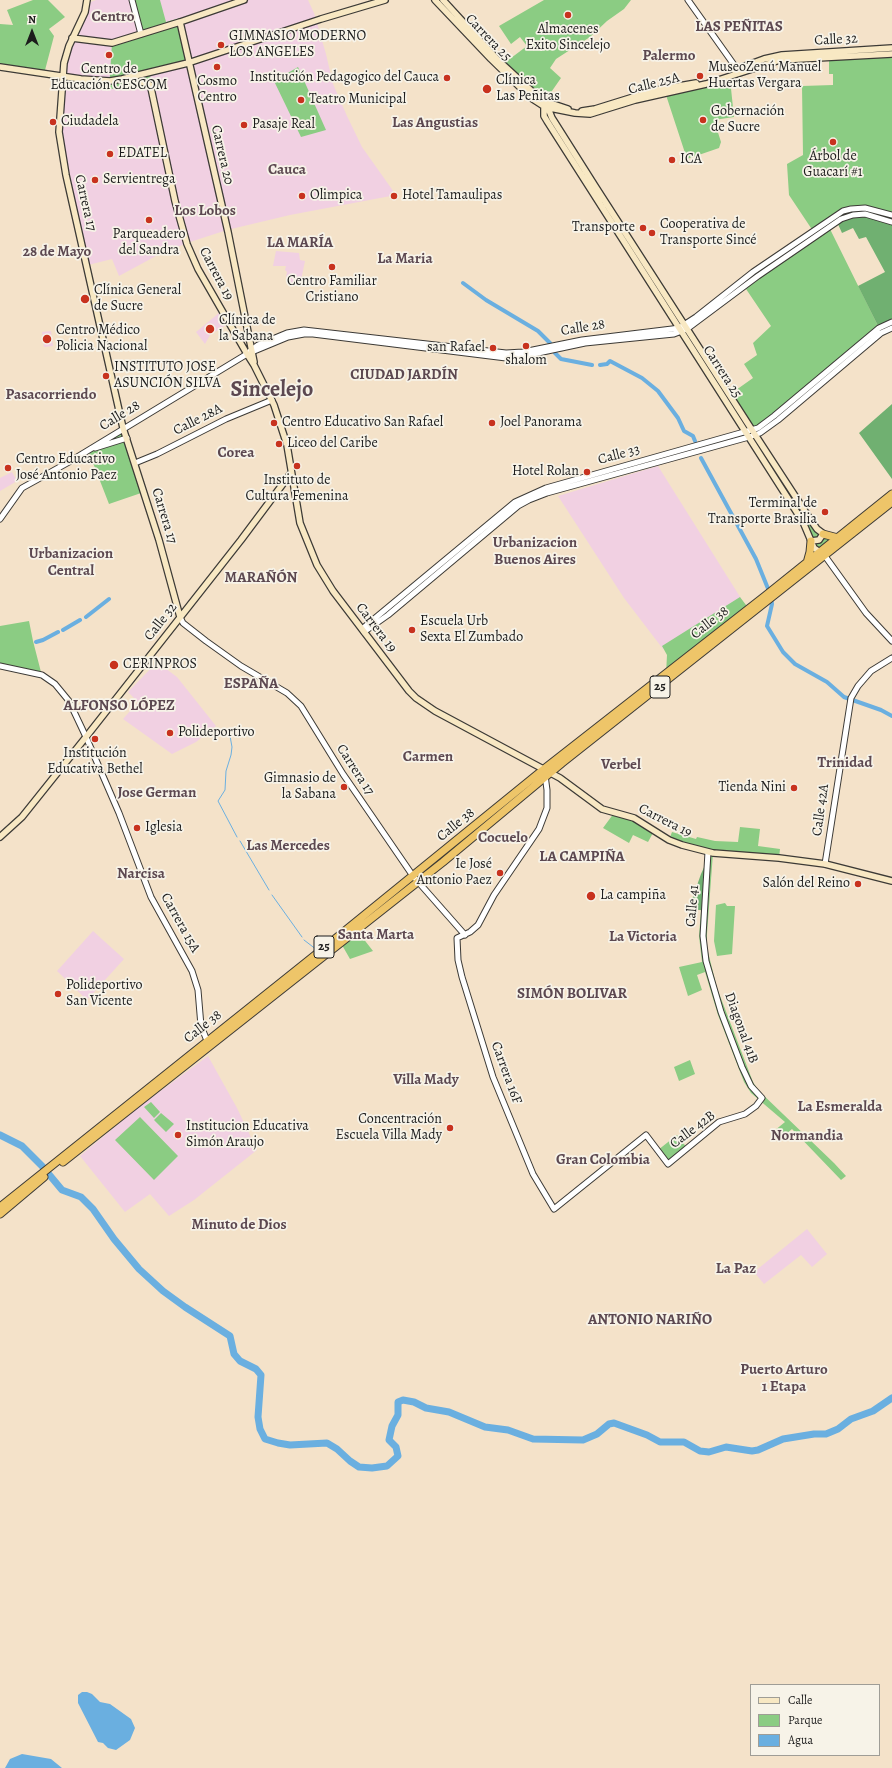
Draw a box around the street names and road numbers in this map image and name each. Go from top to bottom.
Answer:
street label: Carrera 25 [461,11,515,65]
street label: Calle 32 [814,30,858,50]
street label: Calle 25A [627,70,681,98]
street label: Carrera 20 [207,124,237,186]
street label: Carrera 17 [70,173,100,233]
street label: Carrera 19 [195,245,237,303]
street label: Calle 28 [560,316,606,340]
street label: Carrera 25 [699,343,745,401]
street label: Calle 28 [97,397,143,435]
street label: Calle 28A [171,401,225,439]
street label: Calle 33 [596,441,642,469]
street label: Carrera 17 [148,486,180,546]
street label: Calle 32 [141,600,181,644]
street label: Carrera 19 [352,600,400,656]
street label: Calle 38 [688,603,732,643]
road number: 25 [650,676,670,698]
street label: Carrera 17 [332,741,378,799]
street label: Calle 42A [809,783,833,837]
street label: Carrera 19 [635,800,695,842]
street label: Calle 38 [434,805,478,845]
street label: Calle 41 [683,884,703,928]
street label: Carrera 15A [157,890,203,956]
road number: 25 [314,936,334,958]
street label: Diagonal 41B [720,990,762,1066]
street label: Calle 38 [181,1007,225,1047]
street label: Carrera 16F [487,1040,525,1106]
street label: Calle 42B [667,1107,719,1153]

